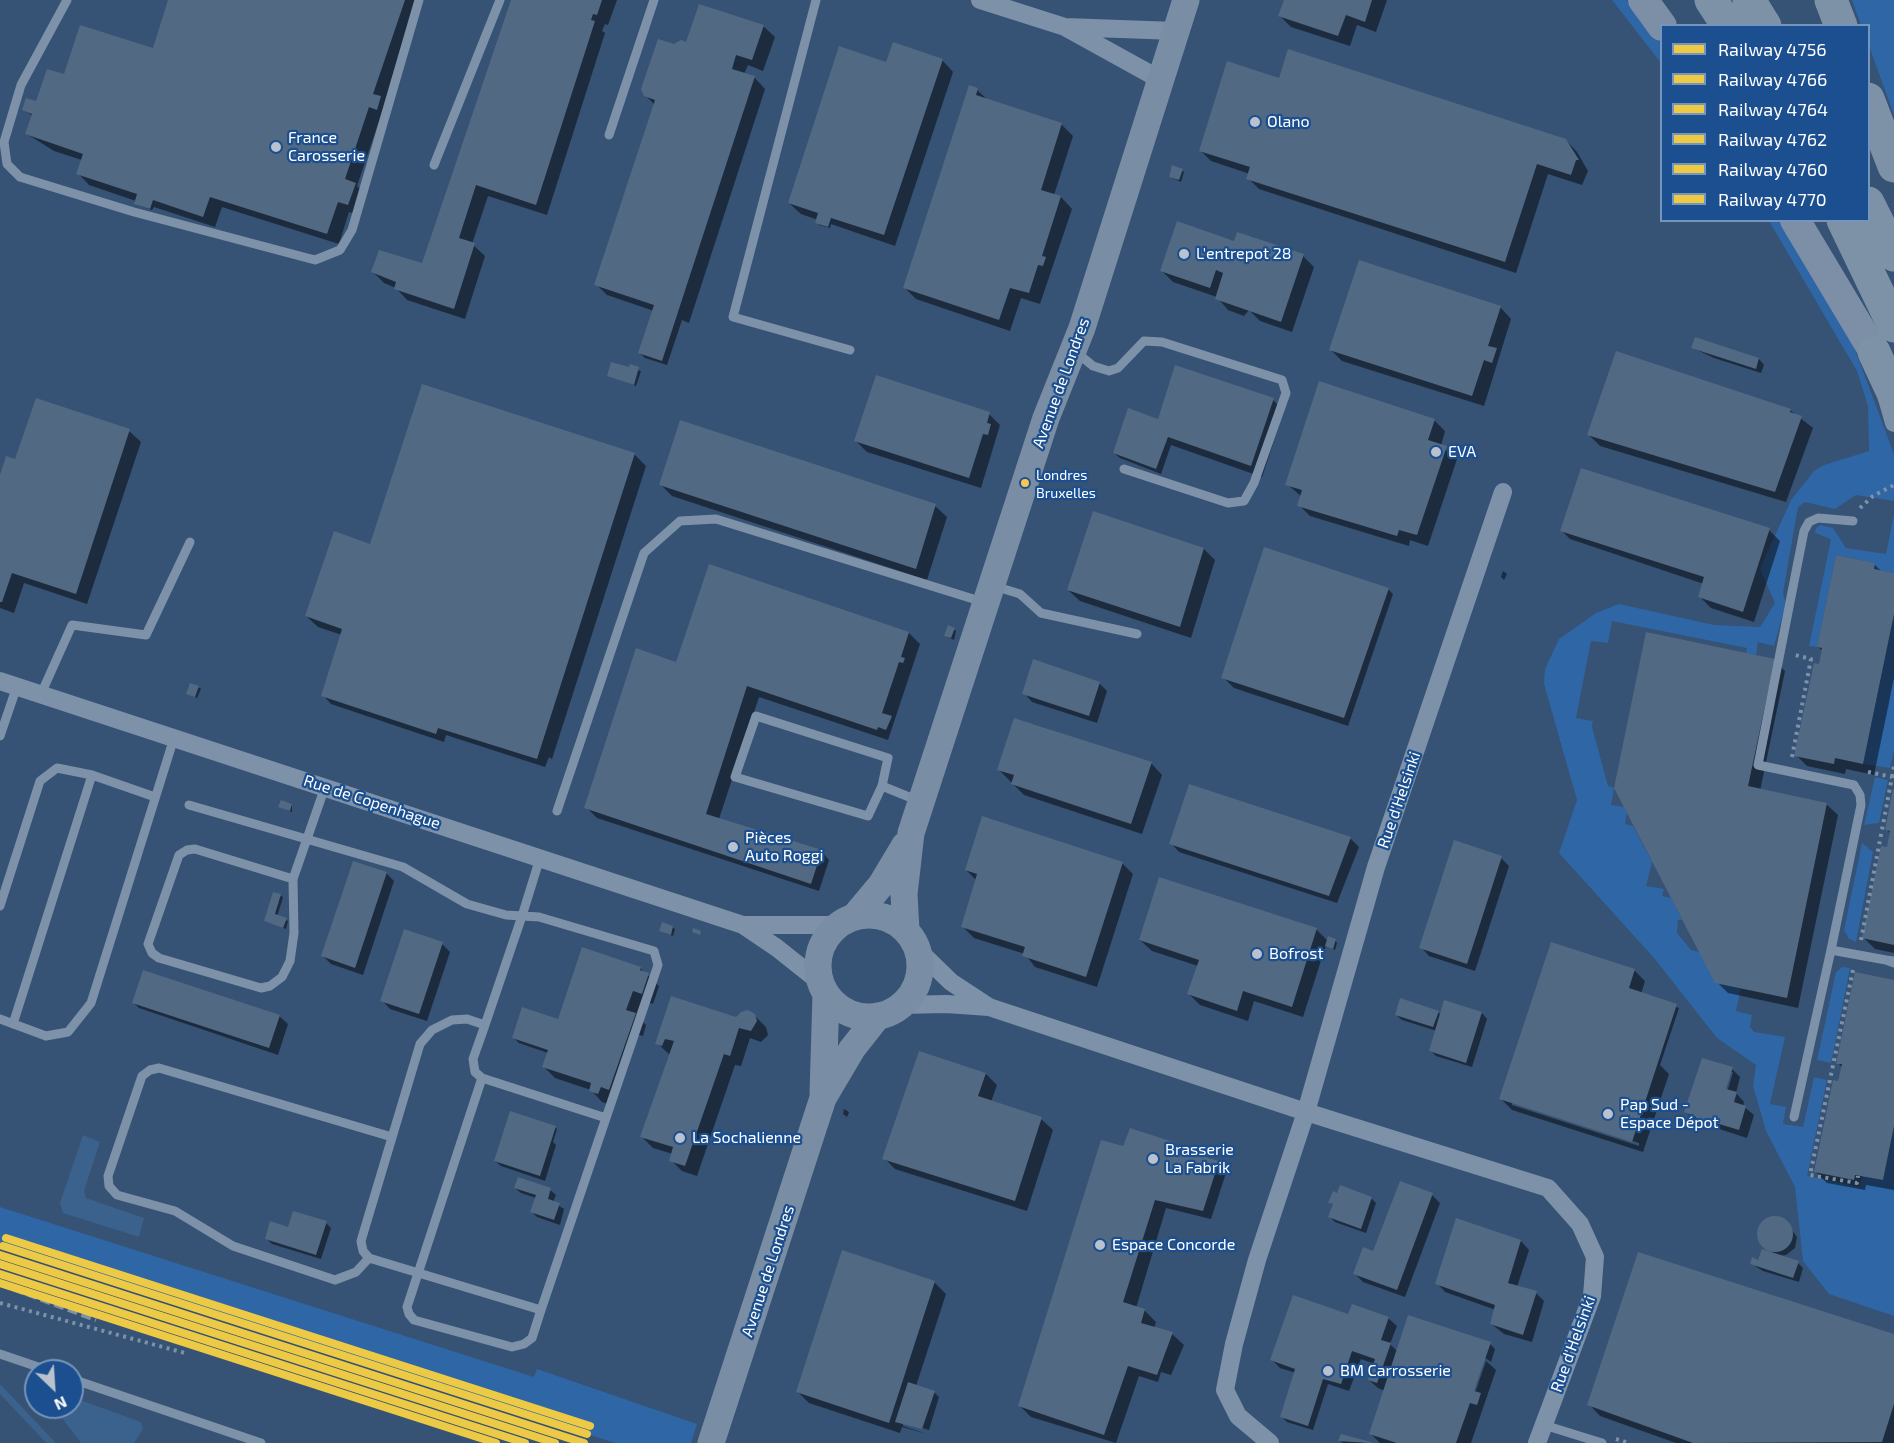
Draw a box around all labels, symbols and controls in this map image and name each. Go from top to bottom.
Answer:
legend [1660,24,1870,222]
text: Railway 4756 [1718,38,1827,60]
text: Railway 4766 [1718,68,1827,90]
text: Railway 4764 [1718,98,1828,120]
place label: Olano [1267,112,1310,132]
marker: Olano [1248,115,1262,129]
place label: France Carosserie [288,128,365,166]
text: Railway 4762 [1718,128,1827,150]
marker: France Carosserie [269,140,283,154]
text: Railway 4760 [1718,158,1828,180]
text: Railway 4770 [1718,188,1827,210]
place label: L'entrepot 28 [1196,244,1291,264]
marker: L'entrepot 28 [1177,247,1191,261]
street label: Avenue de Londres [1029,315,1093,451]
place label: EVA [1448,442,1476,462]
marker: EVA [1429,445,1443,459]
place label: Londres Bruxelles [1036,467,1096,500]
marker: Londres Bruxelles [1019,477,1031,489]
street label: Rue d'Helsinki [1373,749,1425,851]
street label: Rue de Copenhague [301,771,443,833]
place label: Pièces Auto Roggi [745,828,824,866]
marker: Pièces Auto Roggi [726,840,740,854]
place label: Bofrost [1269,944,1324,964]
marker: Bofrost [1250,947,1264,961]
place label: Pap Sud - Espace Dépot [1620,1095,1719,1133]
marker: Pap Sud - Espace Dépot [1601,1107,1615,1121]
place label: La Sochalienne [692,1128,801,1148]
marker: La Sochalienne [673,1131,687,1145]
place label: Brasserie La Fabrik [1165,1140,1234,1178]
marker: Brasserie La Fabrik [1146,1152,1160,1166]
street label: Avenue de Londres [738,1203,798,1339]
place label: Espace Concorde [1112,1235,1235,1255]
marker: Espace Concorde [1093,1238,1107,1252]
street label: Rue d'Helsinki [1547,1293,1599,1395]
north arrow [24,1359,84,1419]
place label: BM Carrosserie [1340,1361,1451,1381]
marker: BM Carrosserie [1321,1364,1335,1378]
text: N [52,1393,70,1415]

